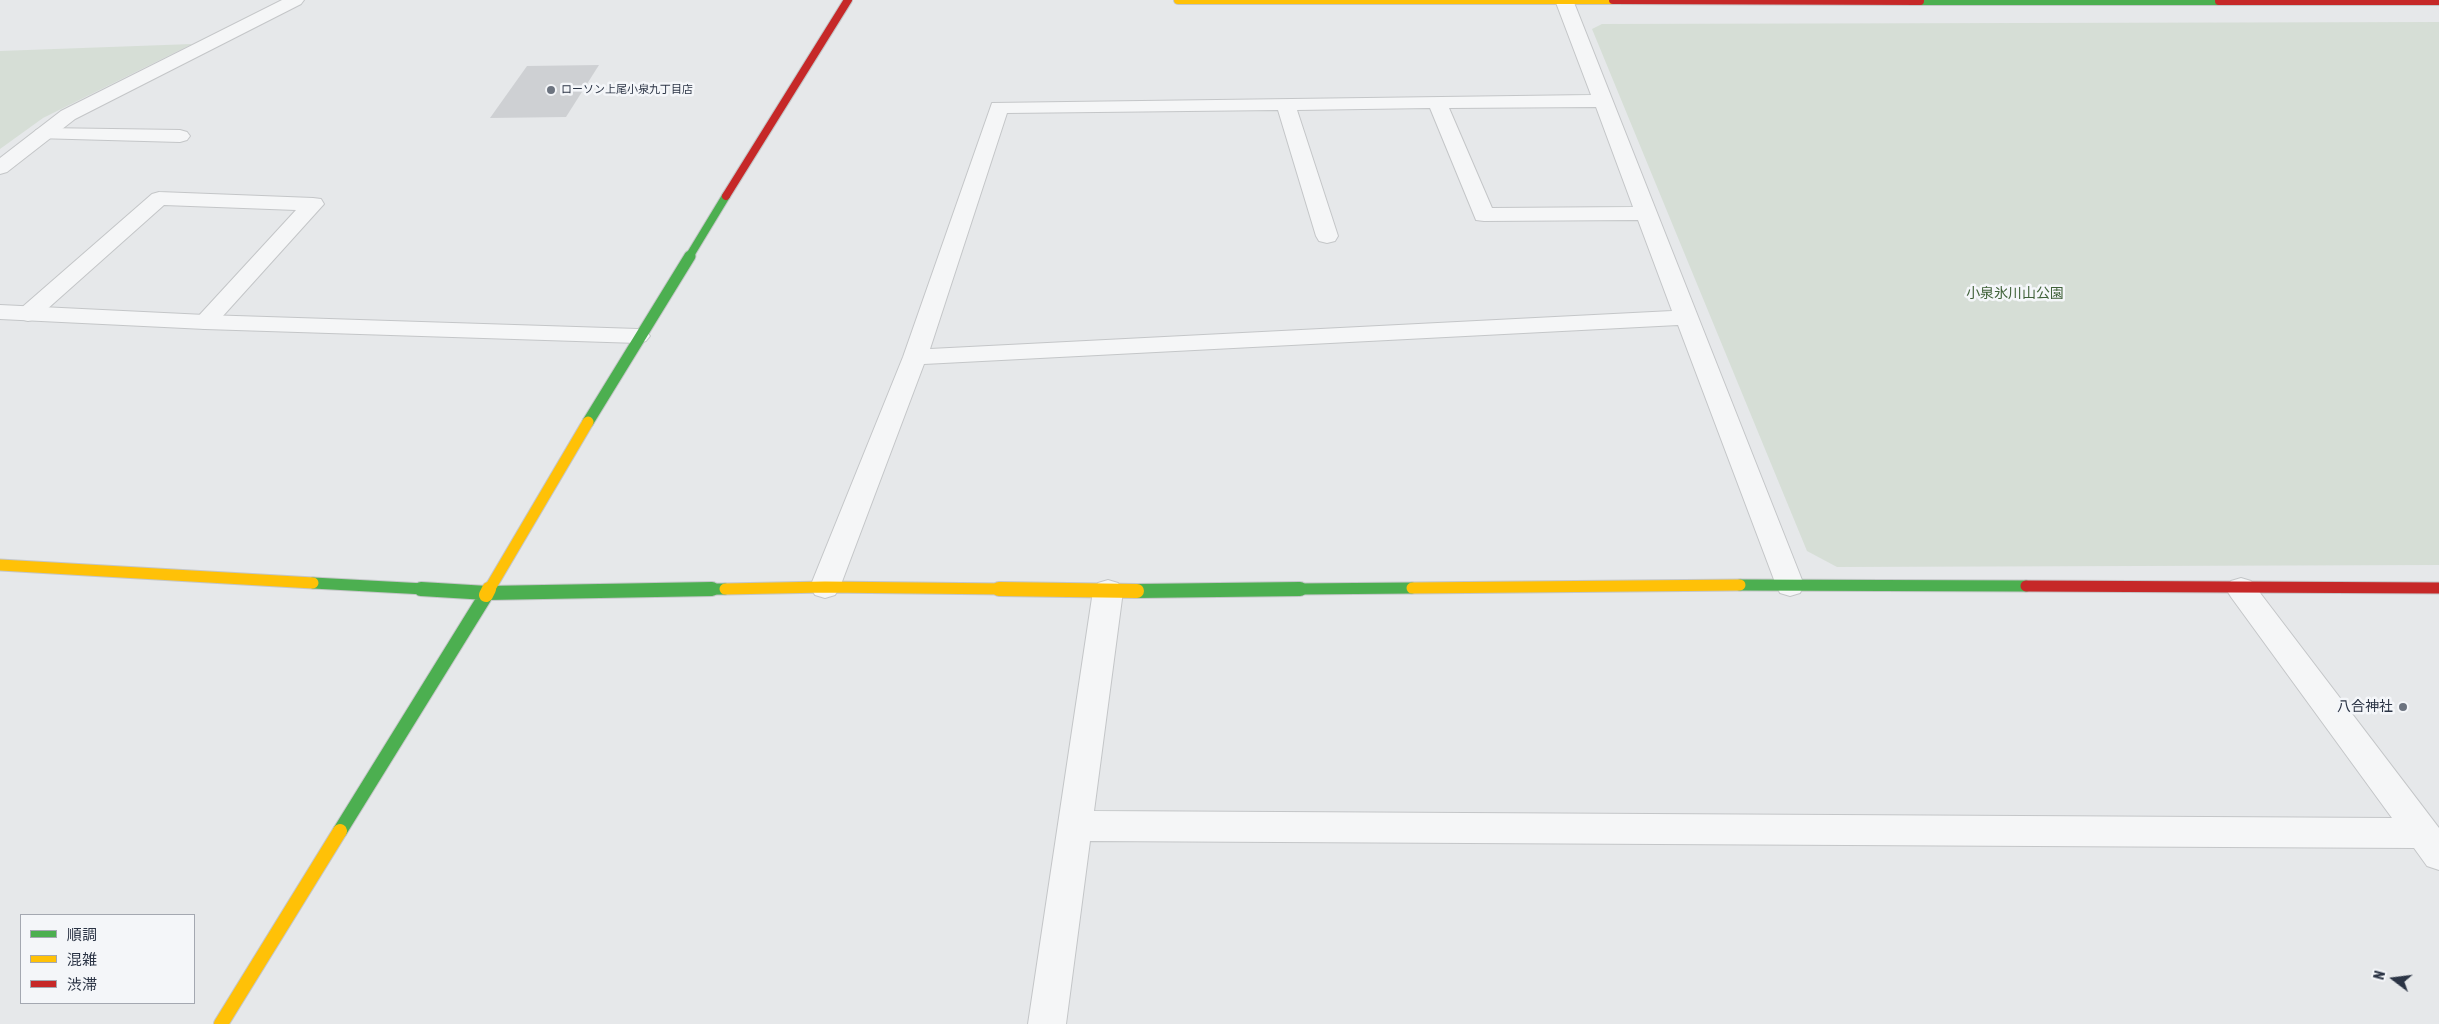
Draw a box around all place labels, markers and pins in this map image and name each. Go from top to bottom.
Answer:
place label: ローソン上尾小泉九丁目店 [561,83,693,97]
marker: ローソン上尾小泉九丁目店 [545,84,557,96]
place label: 八合神社 [2337,699,2393,715]
marker: 八合神社 [2397,701,2409,713]

